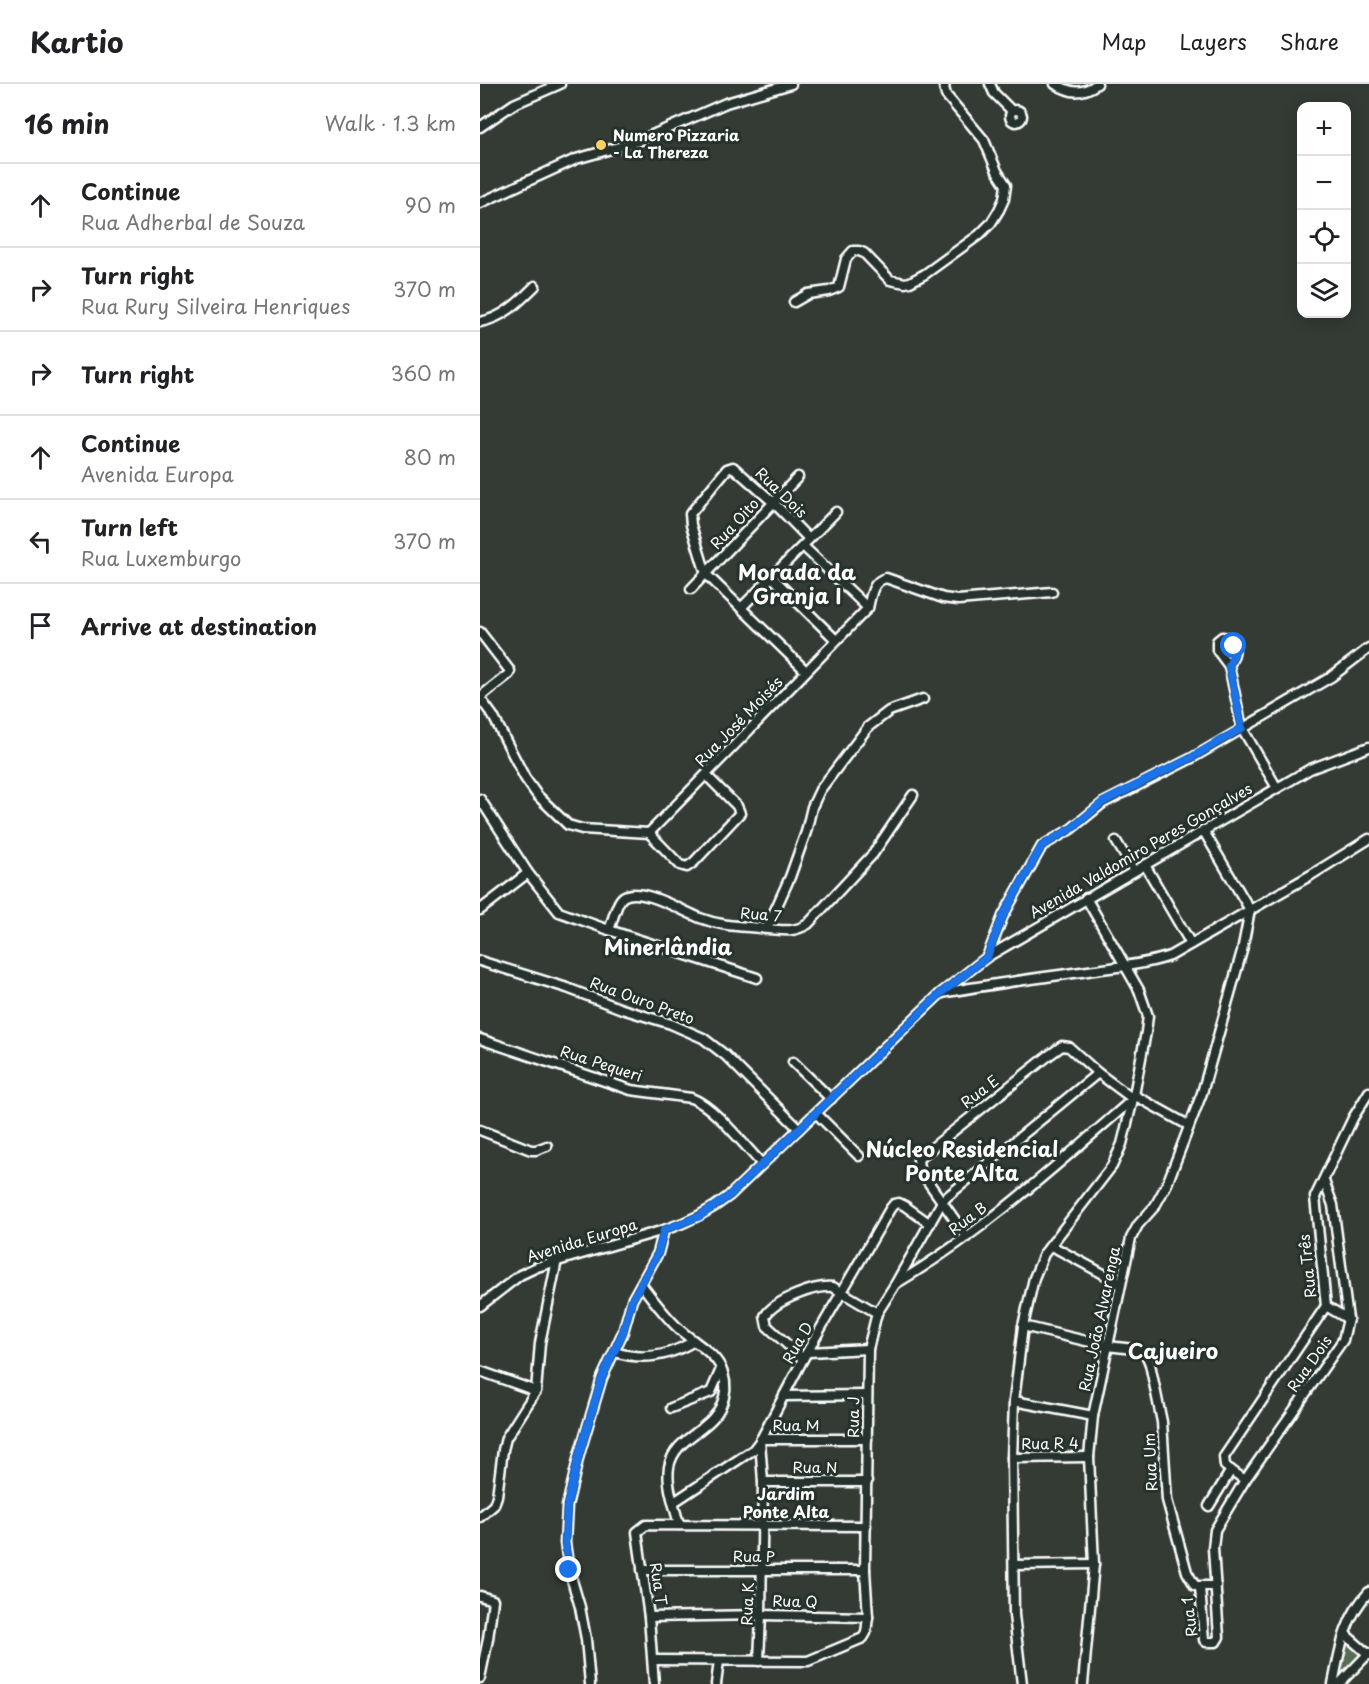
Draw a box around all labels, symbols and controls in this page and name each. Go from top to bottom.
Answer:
text: Kartio [30,20,124,63]
text: Map [1102,25,1146,57]
text: Layers [1179,25,1247,57]
text: Share [1280,25,1339,57]
map controls [1297,102,1351,318]
button: + [1297,102,1351,156]
text: 16 min [24,104,110,143]
text: Walk · 1.3 km [325,108,456,138]
place label: Numero Pizzaria - La Thereza [613,123,740,163]
marker: Numero Pizzaria - La Thereza [594,138,608,152]
button: − [1297,156,1351,210]
text: Continue [81,174,180,207]
icon: ahead [24,189,57,222]
text: 90 m [405,190,456,220]
text: Rua Adherbal de Souza [81,207,305,237]
button: locate [1297,210,1351,264]
text: Turn right [81,258,194,291]
button: layers [1297,264,1351,318]
icon: right [24,273,57,306]
text: 370 m [393,274,456,304]
text: Rua Rury Silveira Henriques [81,291,350,321]
icon: right [24,357,57,390]
text: Turn right [81,357,194,390]
text: 360 m [390,358,456,388]
text: Continue [81,426,180,459]
icon: ahead [24,441,57,474]
text: 80 m [404,442,456,472]
text: Avenida Europa [81,459,234,489]
street label: Rua Dois [751,461,813,523]
street label: Rua Oito [704,492,764,554]
text: Turn left [81,510,178,543]
icon: left [24,525,57,558]
text: 370 m [393,526,456,556]
text: Rua Luxemburgo [81,543,241,573]
district label: Morada da Granja I [738,555,856,611]
icon: arrive [24,609,57,642]
text: Arrive at destination [81,609,317,642]
route start [1220,632,1246,658]
street label: Rua José Moisés [689,671,787,771]
street label: Avenida Valdomiro Peres Gonçalves [1025,776,1256,923]
street label: Rua 7 [739,900,783,927]
district label: Minerlândia [604,930,732,962]
street label: Rua Ouro Preto [587,970,698,1029]
street label: Rua Pequeri [558,1039,645,1087]
street label: Rua E [955,1069,1003,1113]
district label: Núcleo Residencial Ponte Alta [866,1132,1058,1188]
street label: Rua B [943,1196,991,1240]
street label: Avenida Europa [523,1212,640,1267]
street label: Rua Três [1292,1233,1321,1299]
street label: Rua João Alvarenga [1072,1243,1125,1393]
street label: Rua D [776,1317,818,1367]
street label: Rua Dois [1281,1330,1337,1396]
district label: Cajueiro [1128,1334,1218,1366]
street label: Rua J [841,1396,864,1438]
street label: Rua M [772,1413,820,1436]
street label: Rua R 4 [1021,1430,1079,1455]
street label: Rua Um [1136,1432,1163,1492]
street label: Rua N [793,1455,837,1478]
district label: Jardim Ponte Alta [743,1481,830,1523]
street label: Rua P [733,1544,775,1567]
route end [555,1556,581,1582]
street label: Rua T [645,1561,674,1608]
street label: Rua K [734,1582,759,1626]
street label: Rua Q [772,1589,818,1612]
street label: Rua 1 [1175,1596,1202,1638]

